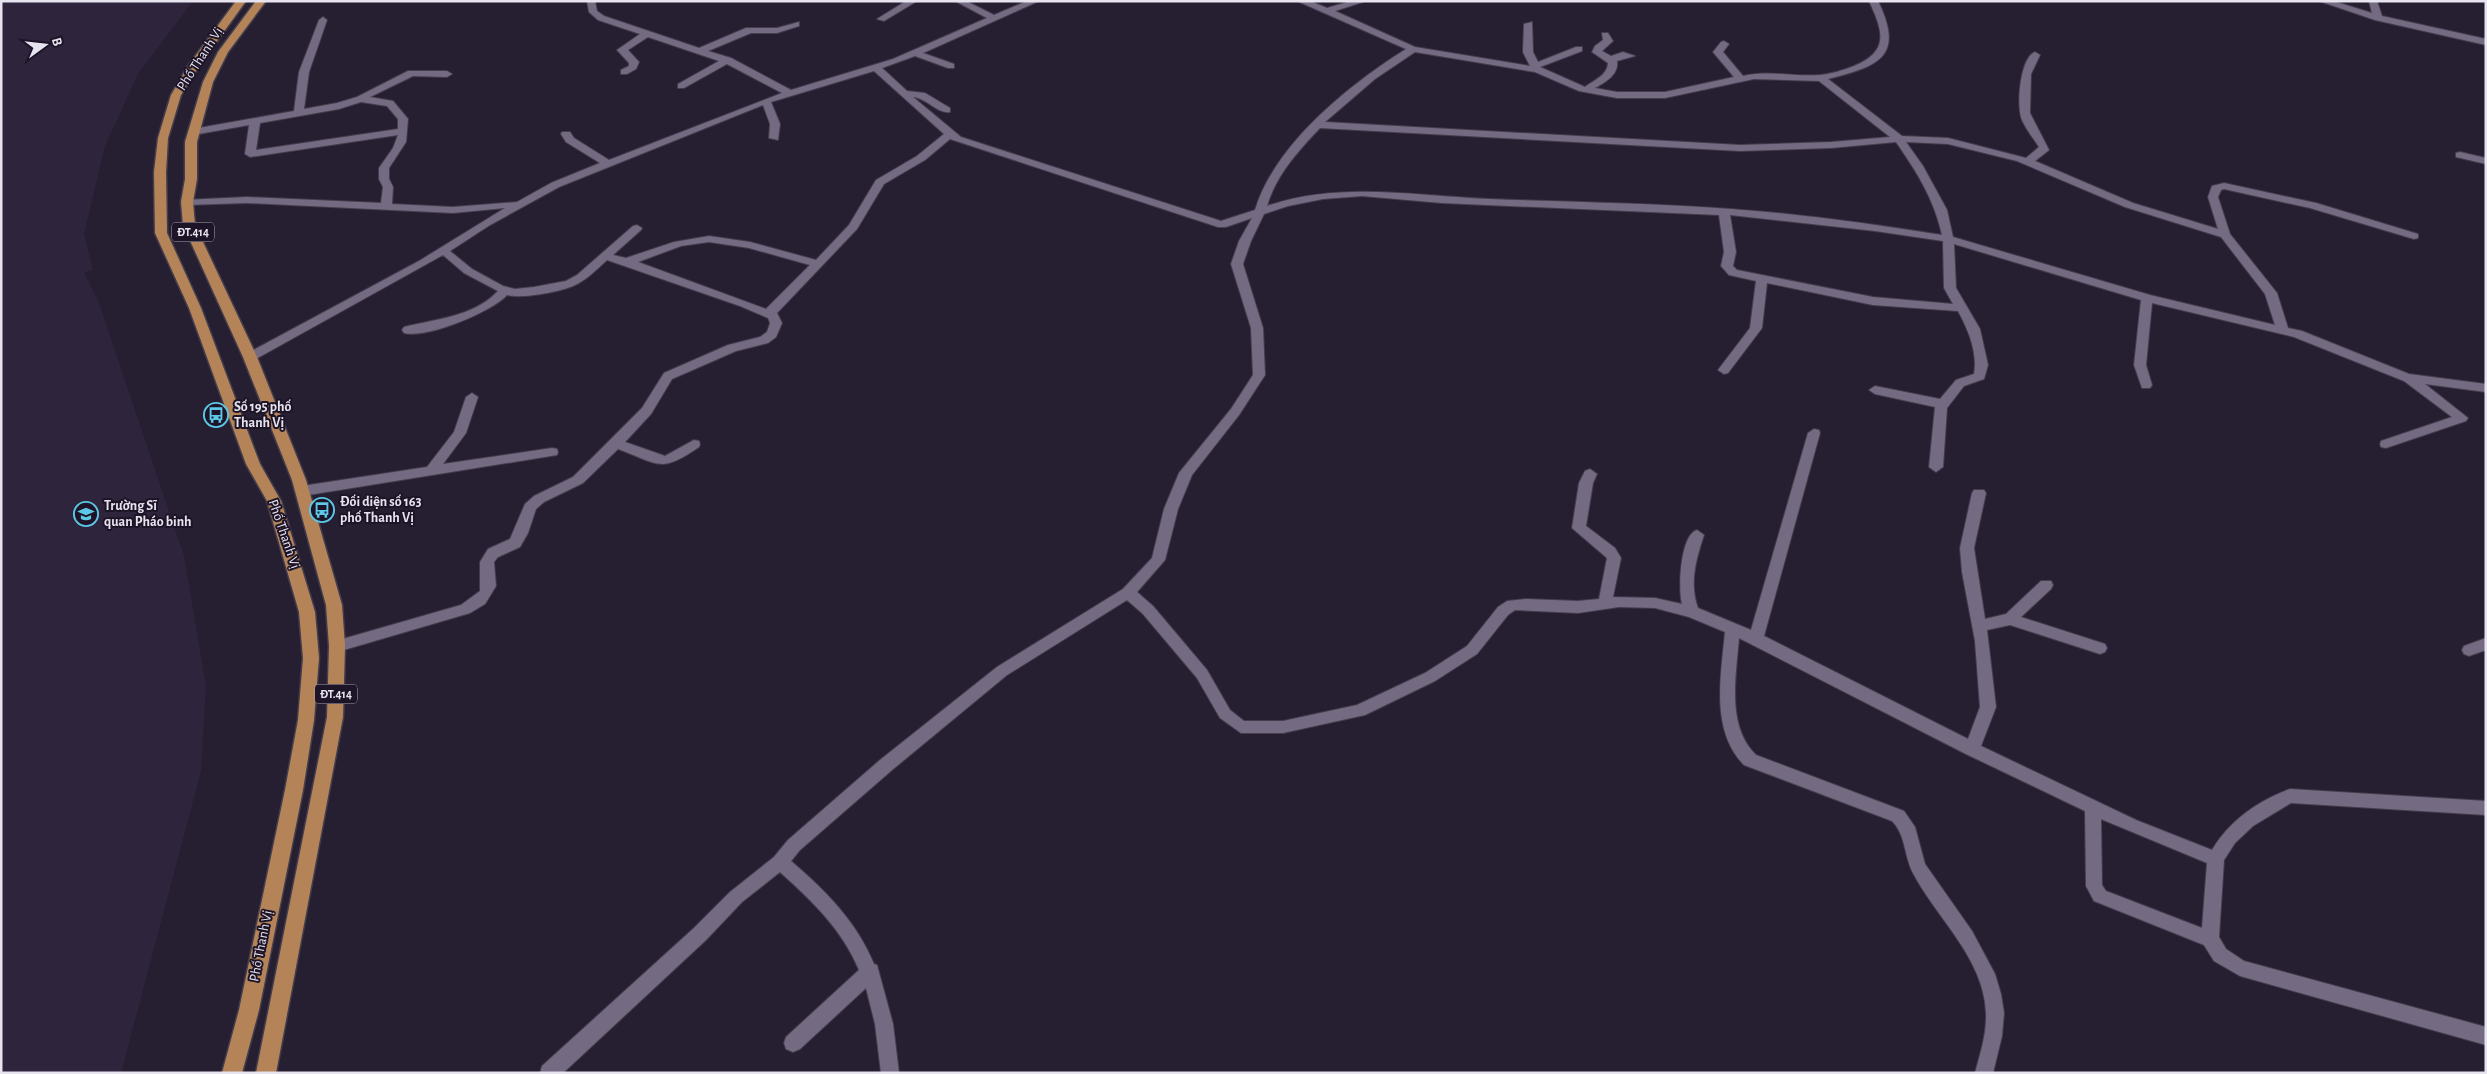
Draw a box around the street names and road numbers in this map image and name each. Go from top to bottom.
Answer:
street label: Phố Thanh Vị [174,24,226,93]
road number: ĐT.414 [172,222,214,242]
street label: Phố Thanh Vị [266,497,303,570]
road number: ĐT.414 [315,684,357,704]
street label: Phố Thanh Vị [246,909,275,983]

